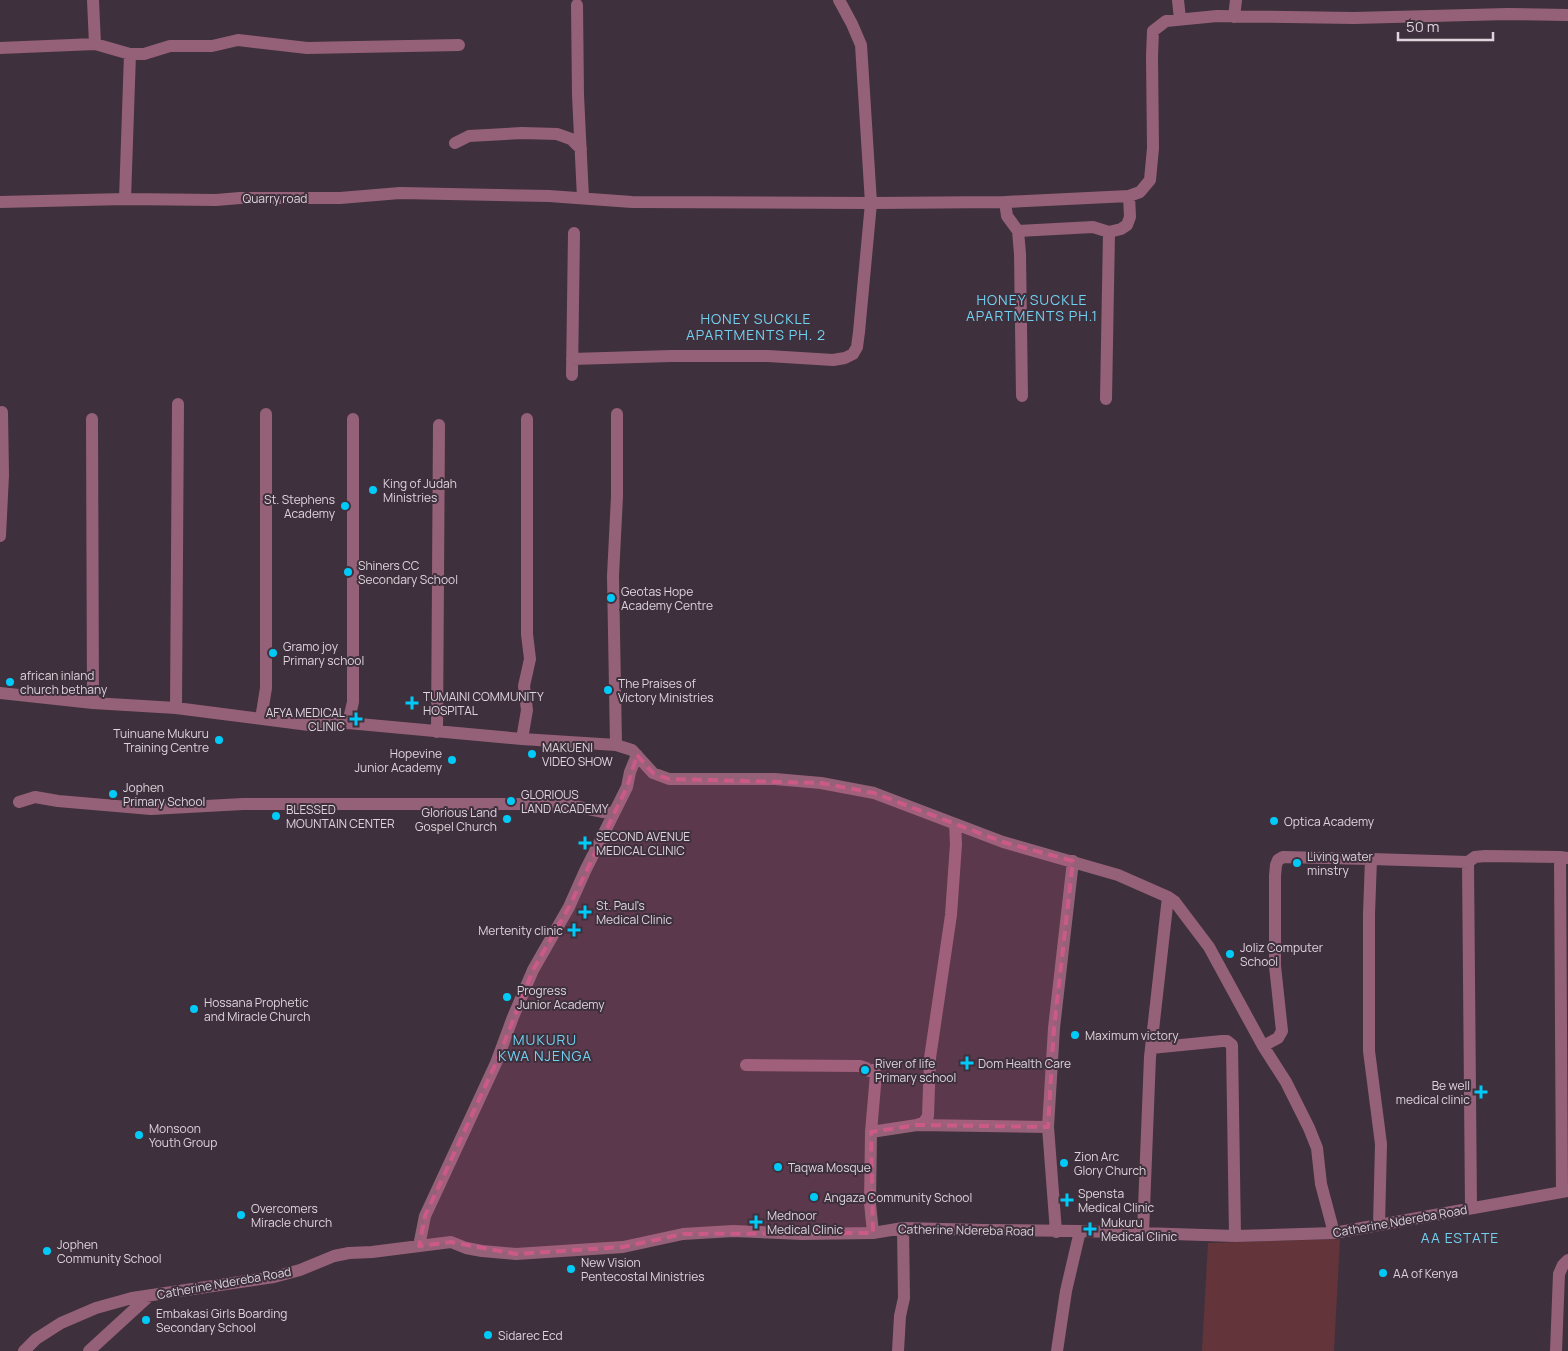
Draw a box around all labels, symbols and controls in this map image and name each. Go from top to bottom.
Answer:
scale bar [1398,10,1493,42]
text: 50 m [1406,16,1440,37]
street label: Quarry road [243,190,307,207]
district label: HONEY SUCKLE APARTMENTS PH.1 [966,290,1098,325]
district label: HONEY SUCKLE APARTMENTS PH. 2 [686,309,826,344]
place label: King of Judah Ministries [383,475,457,506]
marker: King of Judah Ministries [367,484,379,496]
place label: St. Stephens Academy [264,491,336,522]
marker: St. Stephens Academy [339,500,351,512]
place label: Shiners CC Secondary School [358,557,458,588]
marker: Shiners CC Secondary School [342,566,354,578]
place label: Geotas Hope Academy Centre [621,583,713,614]
marker: Geotas Hope Academy Centre [605,592,617,604]
place label: Gramo joy Primary school [283,638,364,669]
marker: Gramo joy Primary school [267,647,279,659]
place label: african inland church bethany [20,667,108,698]
place label: The Praises of Victory Ministries [618,675,713,706]
marker: african inland church bethany [4,676,16,688]
marker: The Praises of Victory Ministries [602,684,614,696]
place label: TUMAINI COMMUNITY HOSPITAL [423,688,544,719]
marker: TUMAINI COMMUNITY HOSPITAL [405,696,419,710]
place label: AFYA MEDICAL CLINIC [266,704,345,735]
marker: AFYA MEDICAL CLINIC [349,712,363,726]
place label: Tuinuane Mukuru Training Centre [113,725,209,756]
marker: Tuinuane Mukuru Training Centre [213,734,225,746]
place label: MAKUENI VIDEO SHOW [542,739,614,770]
place label: Hopevine Junior Academy [354,745,443,776]
marker: MAKUENI VIDEO SHOW [526,748,538,760]
marker: Hopevine Junior Academy [446,754,458,766]
place label: Jophen Primary School [123,779,205,810]
place label: GLORIOUS LAND ACADEMY [521,786,609,817]
marker: Jophen Primary School [107,788,119,800]
marker: GLORIOUS LAND ACADEMY [505,795,517,807]
place label: BLESSED MOUNTAIN CENTER [286,801,395,832]
place label: Glorious Land Gospel Church [415,804,497,835]
marker: BLESSED MOUNTAIN CENTER [270,810,282,822]
marker: Glorious Land Gospel Church [501,813,513,825]
place label: Optica Academy [1284,813,1375,830]
marker: Optica Academy [1268,815,1280,827]
place label: SECOND AVENUE MEDICAL CLINIC [596,828,690,859]
marker: SECOND AVENUE MEDICAL CLINIC [578,836,592,850]
place label: Living water minstry [1307,848,1374,879]
marker: Living water minstry [1291,857,1303,869]
place label: St. Paul's Medical Clinic [596,897,673,928]
marker: St. Paul's Medical Clinic [578,905,592,919]
place label: Mertenity clinic [478,922,563,939]
marker: Mertenity clinic [567,923,581,937]
place label: Joliz Computer School [1240,939,1324,970]
marker: Joliz Computer School [1224,948,1236,960]
place label: Progress Junior Academy [517,982,605,1013]
marker: Progress Junior Academy [501,991,513,1003]
place label: Hossana Prophetic and Miracle Church [204,994,310,1025]
marker: Hossana Prophetic and Miracle Church [188,1003,200,1015]
place label: Maximum victory [1085,1027,1179,1044]
marker: Maximum victory [1069,1029,1081,1041]
district label: MUKURU KWA NJENGA [498,1030,592,1065]
place label: River of life Primary school [875,1055,956,1086]
place label: Dom Health Care [978,1055,1071,1072]
marker: Dom Health Care [960,1056,974,1070]
marker: River of life Primary school [859,1064,871,1076]
place label: Be well medical clinic [1396,1077,1470,1108]
marker: Be well medical clinic [1474,1085,1488,1099]
place label: Monsoon Youth Group [149,1120,217,1151]
marker: Monsoon Youth Group [133,1129,145,1141]
place label: Zion Arc Glory Church [1074,1148,1146,1179]
marker: Zion Arc Glory Church [1058,1157,1070,1169]
place label: Taqwa Mosque [788,1159,871,1176]
marker: Taqwa Mosque [772,1161,784,1173]
place label: Spensta Medical Clinic [1078,1185,1155,1216]
place label: Angaza Community School [824,1189,972,1206]
marker: Angaza Community School [808,1191,820,1203]
marker: Spensta Medical Clinic [1060,1193,1074,1207]
place label: Overcomers Miracle church [251,1200,332,1231]
street label: Catherine Ndereba Road [1332,1201,1468,1241]
place label: Mednoor Medical Clinic [767,1207,844,1238]
marker: Overcomers Miracle church [235,1209,247,1221]
place label: Mukuru Medical Clinic [1101,1214,1178,1245]
marker: Mednoor Medical Clinic [749,1215,763,1229]
street label: Catherine Ndereba Road [898,1220,1034,1240]
marker: Mukuru Medical Clinic [1083,1222,1097,1236]
district label: AA ESTATE [1421,1228,1499,1247]
place label: Jophen Community School [57,1236,162,1267]
marker: Jophen Community School [41,1245,53,1257]
place label: New Vision Pentecostal Ministries [581,1254,705,1285]
street label: Catherine Ndereba Road [156,1263,292,1303]
marker: New Vision Pentecostal Ministries [565,1263,577,1275]
place label: AA of Kenya [1393,1265,1458,1282]
marker: AA of Kenya [1377,1267,1389,1279]
place label: Embakasi Girls Boarding Secondary School [156,1305,287,1336]
marker: Embakasi Girls Boarding Secondary School [140,1314,152,1326]
place label: Sidarec Ecd [498,1327,563,1344]
marker: Sidarec Ecd [482,1329,494,1341]

